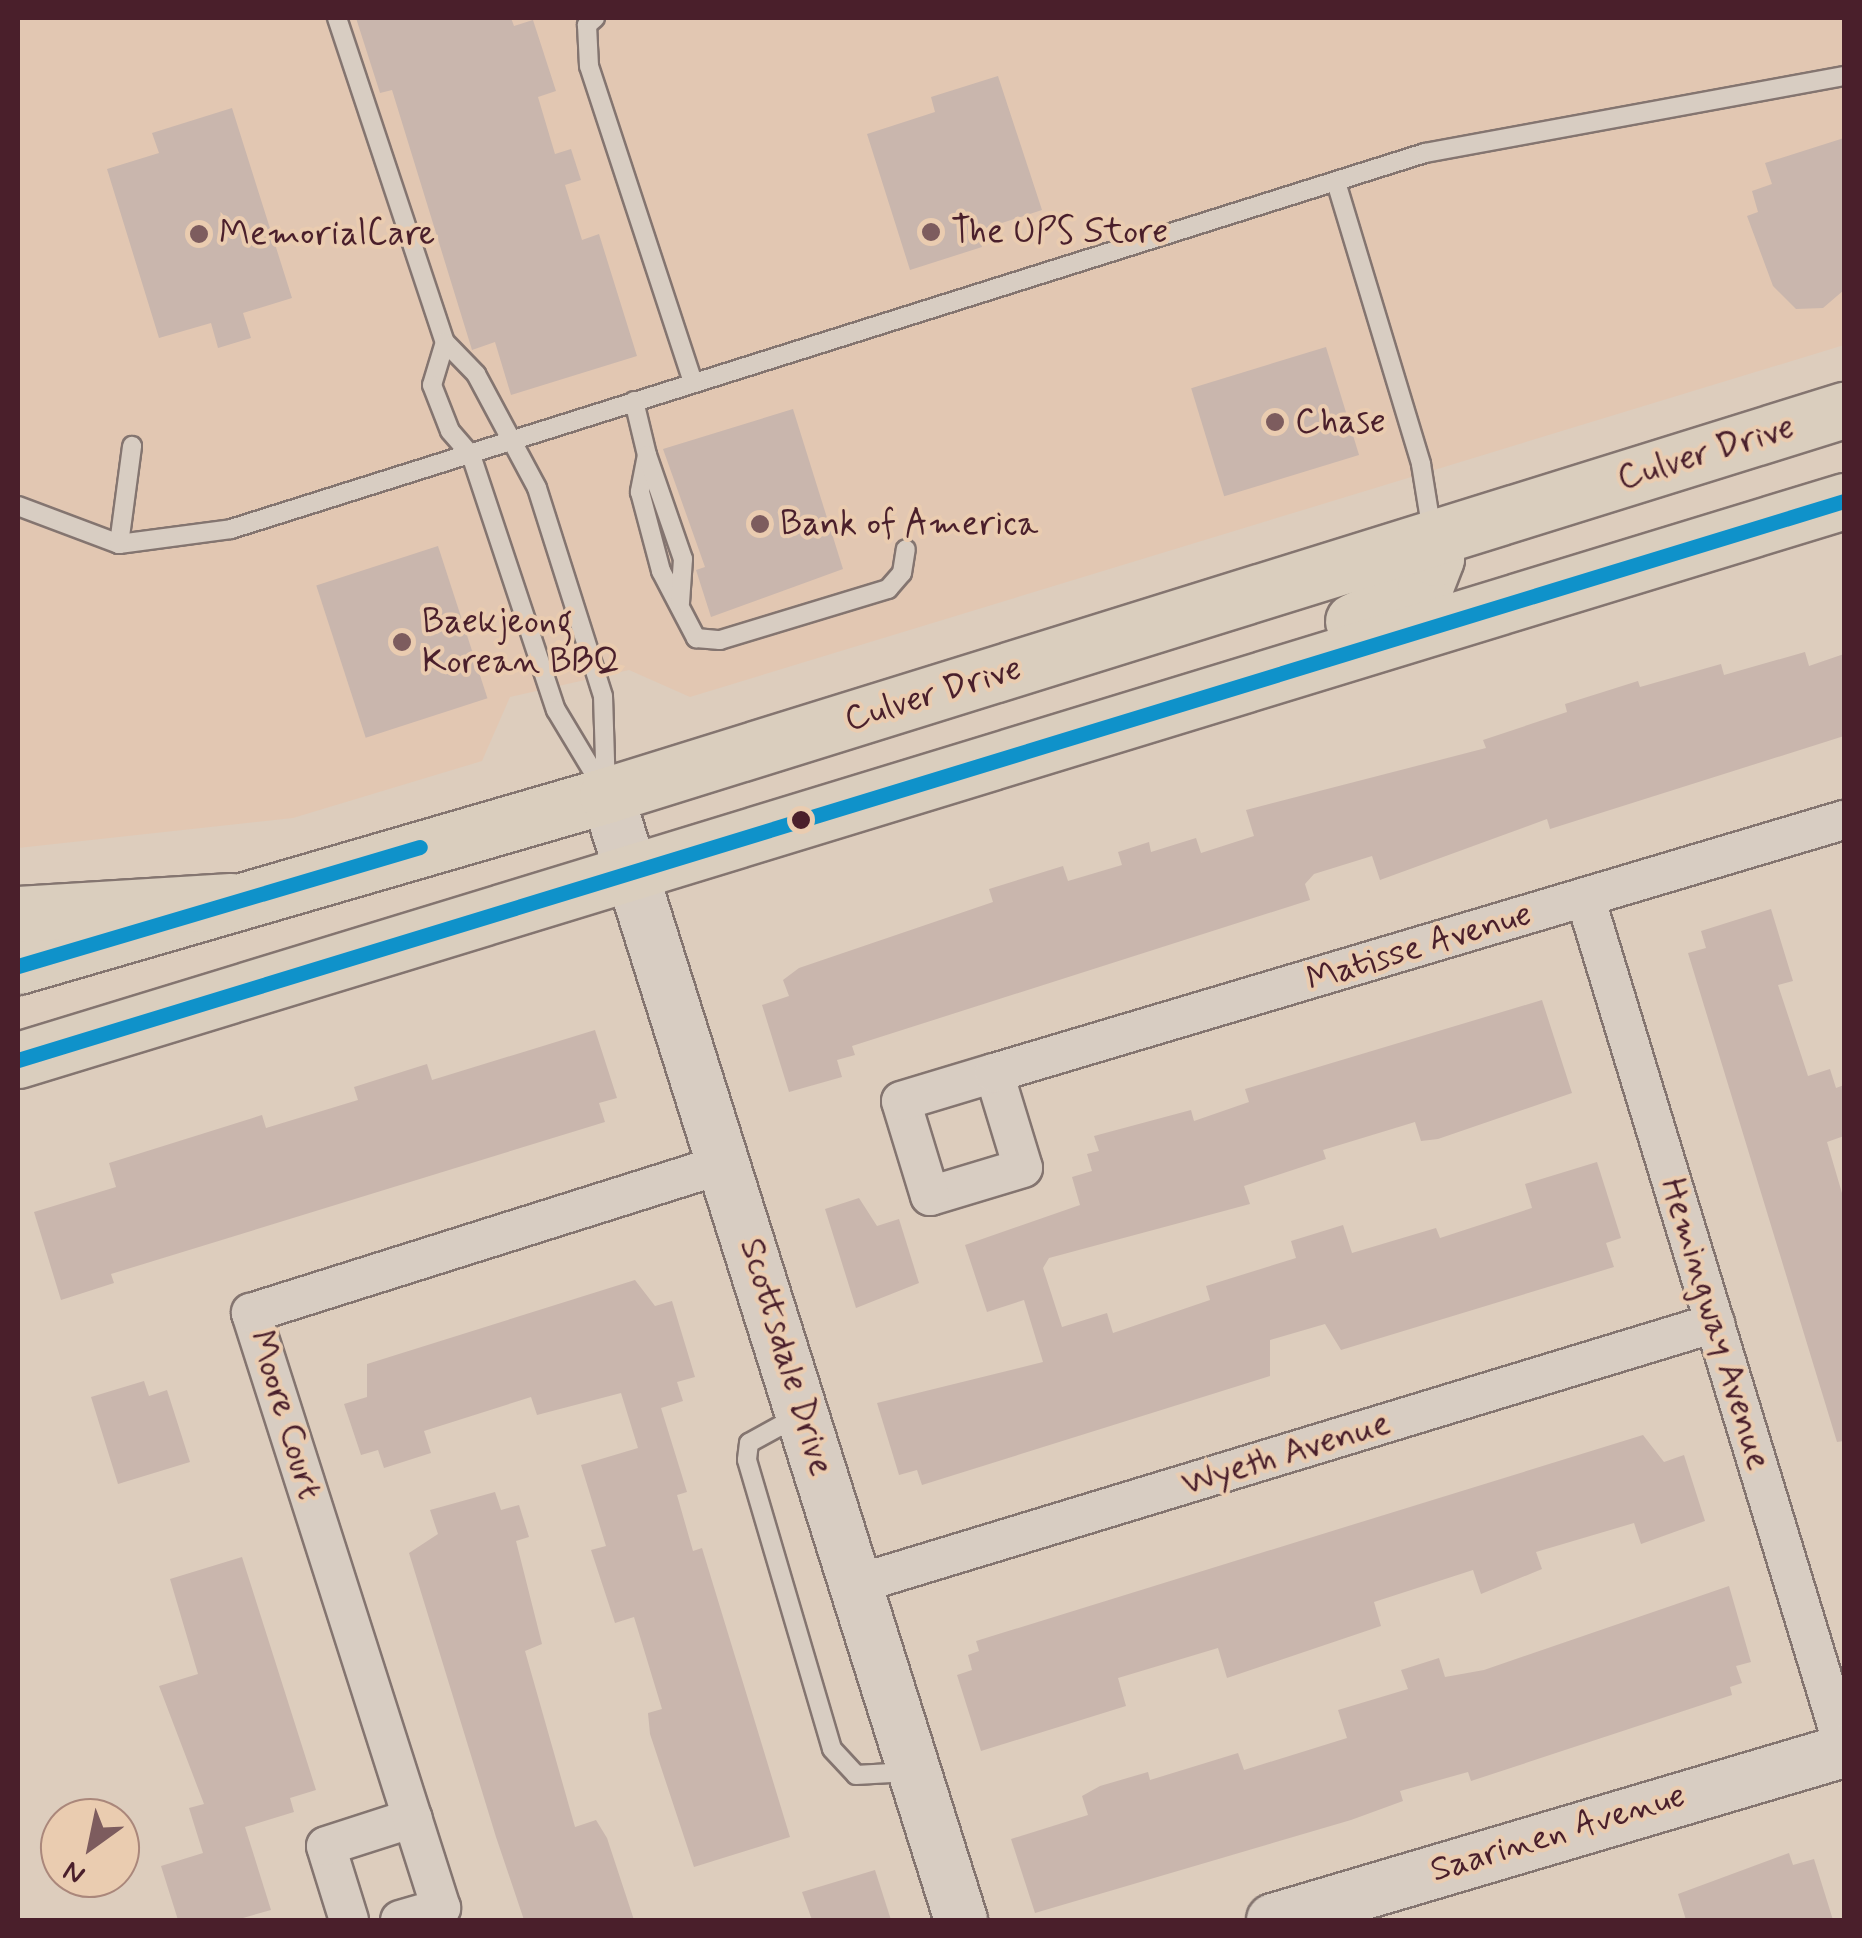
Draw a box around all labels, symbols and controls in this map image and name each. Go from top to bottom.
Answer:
place label: The UPS Store [951,211,1163,253]
place label: MemorialCare [219,213,435,255]
marker: The UPS Store [920,221,942,243]
marker: MemorialCare [188,223,210,245]
place label: Chase [1295,401,1386,443]
street label: Culver Drive [1613,406,1799,500]
marker: Chase [1264,411,1286,433]
place label: Bank of America [780,503,1027,545]
marker: Bank of America [749,513,771,535]
place label: Baekjeong Korean BBQ [422,601,621,683]
marker: Baekjeong Korean BBQ [391,631,413,653]
street label: Culver Drive [840,647,1026,741]
unlabelled marker [791,810,811,830]
street label: Matisse Avenue [1299,892,1539,1002]
street label: Hemingway Avenue [1651,1173,1779,1475]
street label: Scottsdale Drive [730,1234,842,1480]
street label: Moore Court [238,1322,332,1508]
street label: Wyeth Avenue [1177,1402,1395,1506]
street label: Saarinen Avenue [1428,1775,1688,1891]
north arrow [40,1798,140,1898]
text: N [57,1851,92,1892]

